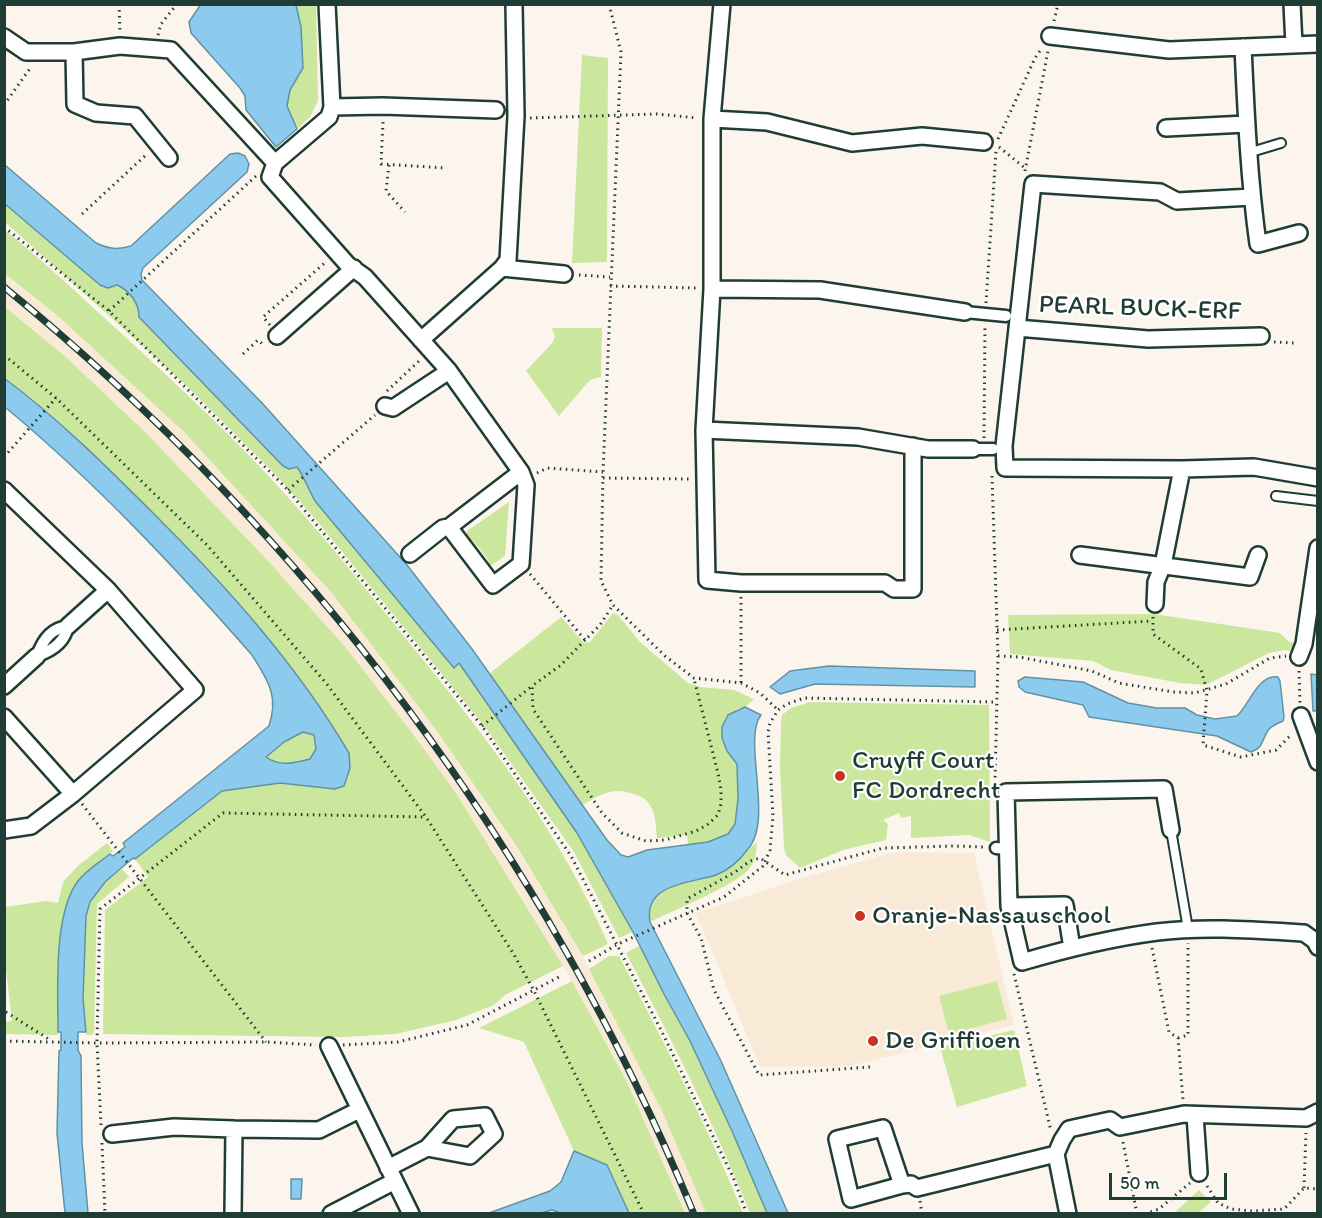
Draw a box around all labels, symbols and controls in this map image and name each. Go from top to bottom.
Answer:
street label: PEARL BUCK-ERF [1038,290,1242,328]
place label: Cruyff Court FC Dordrecht [852,745,1001,806]
marker: Cruyff Court FC Dordrecht [833,769,847,783]
place label: Oranje-Nassauschool [872,900,1111,932]
marker: Oranje-Nassauschool [853,909,867,923]
place label: De Griffioen [885,1025,1021,1057]
marker: De Griffioen [866,1034,880,1048]
scale bar [1112,1161,1230,1199]
text: 50 m [1120,1172,1160,1194]

